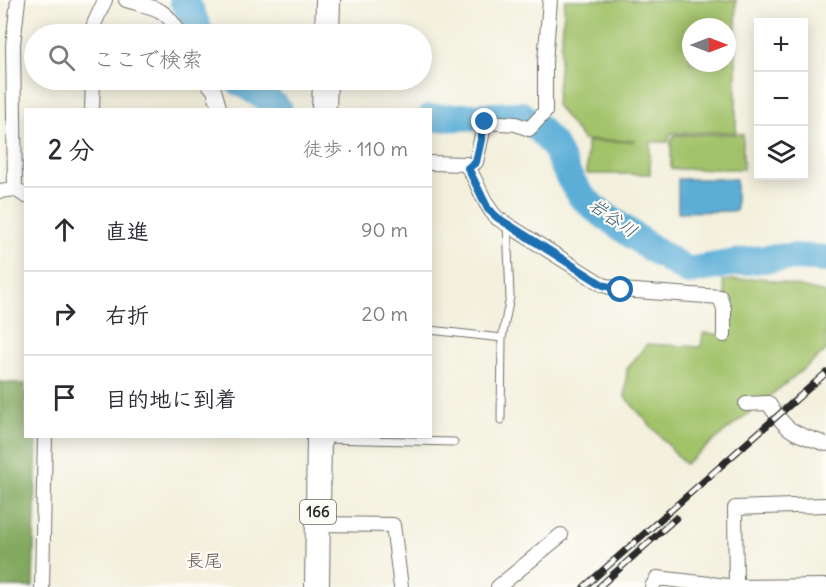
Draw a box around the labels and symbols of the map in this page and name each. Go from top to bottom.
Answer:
north arrow [682,18,736,72]
route end [471,108,497,134]
water label: 岩谷川 [585,193,642,242]
route start [607,276,633,302]
road number: 166 [300,500,336,524]
district label: 長尾 [186,549,222,572]

